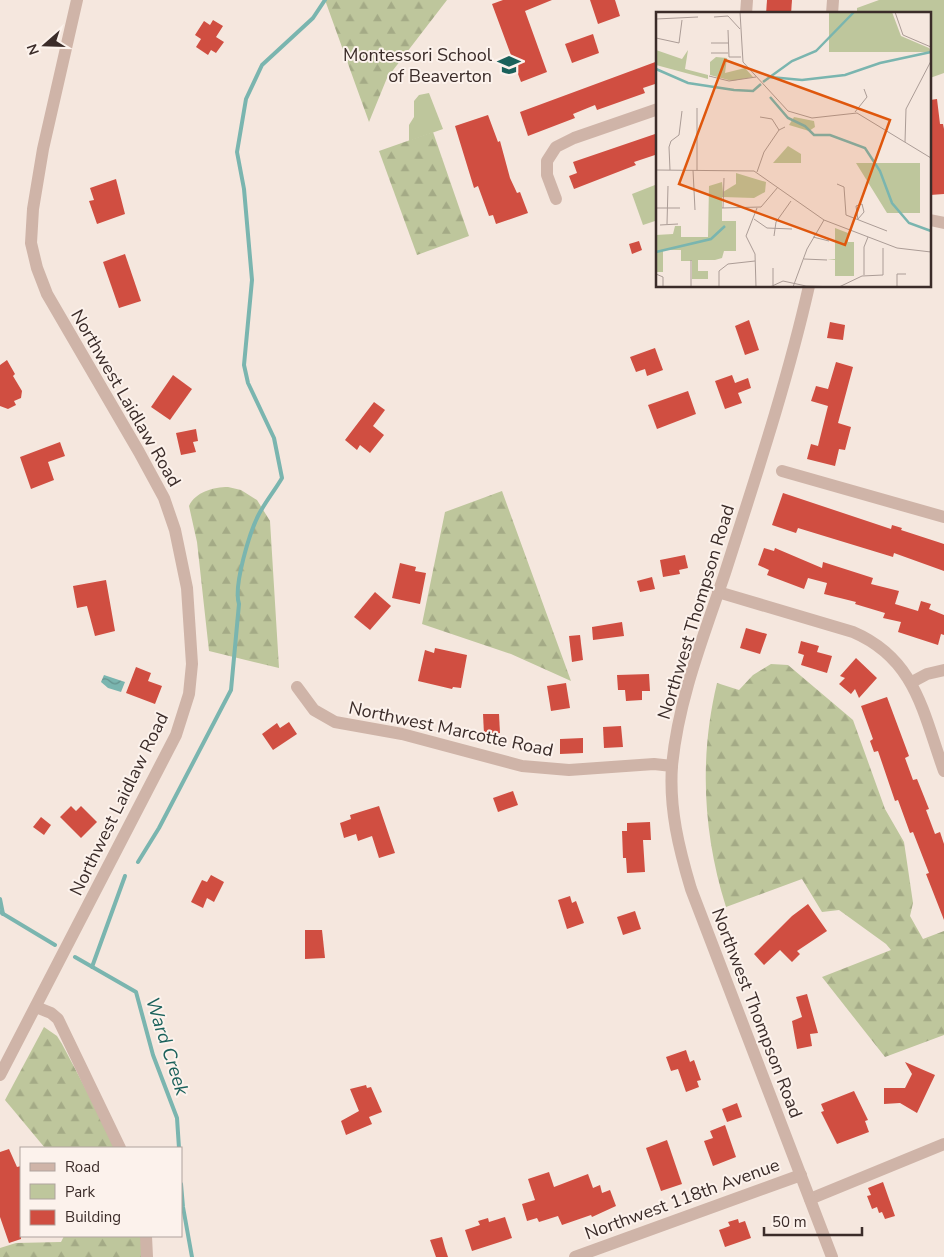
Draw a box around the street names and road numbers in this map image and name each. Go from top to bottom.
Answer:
street label: Northwest Laidlaw Road [65,305,187,491]
street label: Northwest Thompson Road [652,502,740,722]
street label: Northwest Marcotte Road [347,696,555,762]
street label: Northwest Laidlaw Road [64,708,174,900]
street label: Northwest Thompson Road [706,905,808,1121]
street label: Northwest 118th Avenue [581,1153,783,1245]

